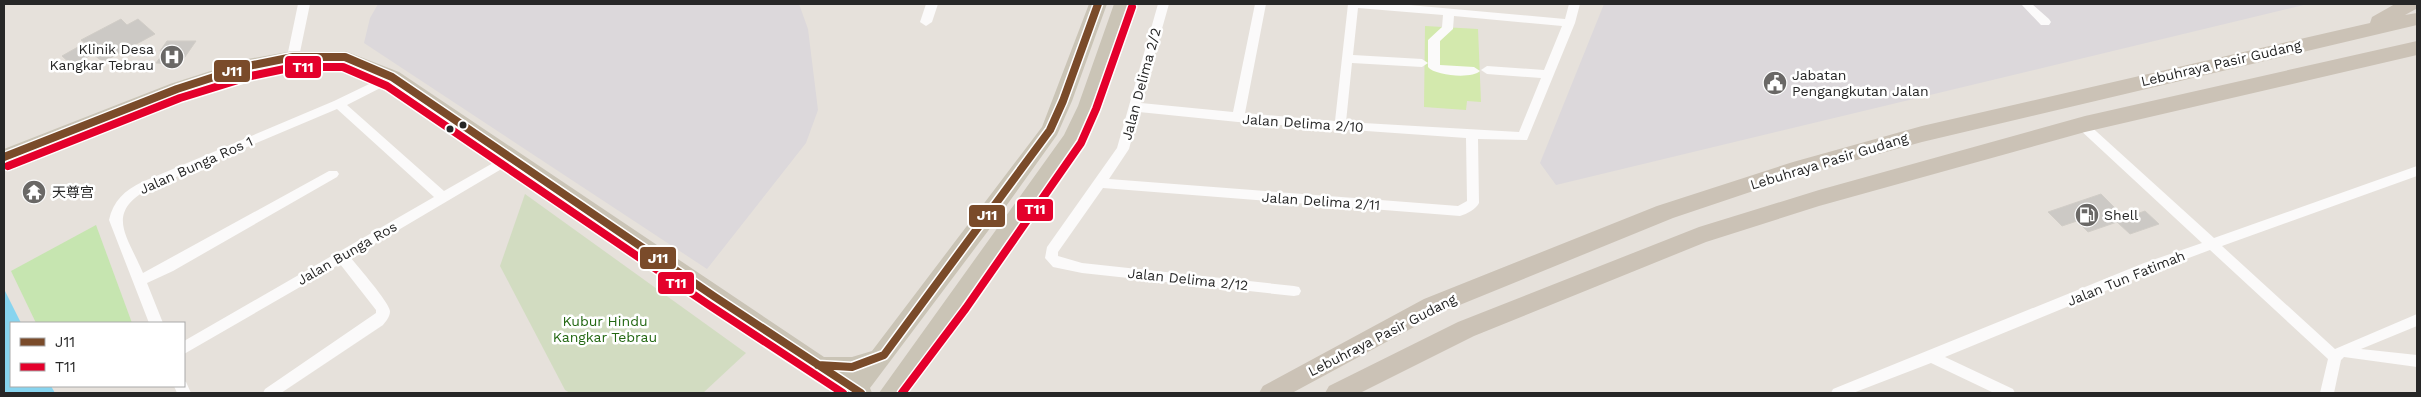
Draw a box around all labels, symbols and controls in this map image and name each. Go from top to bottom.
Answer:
street label: Jalan Delima 2/2 [1118,26,1164,142]
street label: Lebuhraya Pasir Gudang [2139,37,2303,89]
place label: Klinik Desa Kangkar Tebrau [50,41,154,73]
hospital icon: Klinik Desa Kangkar Tebrau [159,44,185,70]
line badge: T11 [284,55,322,79]
line badge: J11 [213,59,251,83]
text: T11 [292,59,314,75]
text: J11 [222,63,242,79]
place label: Jabatan Pengangkutan Jalan [1792,67,1929,99]
public building icon: Jabatan Pengangkutan Jalan [1762,70,1788,96]
street label: Jalan Delima 2/10 [1242,111,1364,135]
unlabelled marker [458,120,468,130]
unlabelled marker [445,124,455,134]
street label: Lebuhraya Pasir Gudang [1748,129,1910,193]
street label: Jalan Bunga Ros 1 [137,133,255,197]
temple icon: 天尊宫 [21,179,47,205]
place label: 天尊宫 [52,184,94,200]
street label: Jalan Delima 2/11 [1261,189,1381,213]
line badge: T11 [1016,198,1054,222]
text: T11 [1024,201,1046,217]
fuel station icon: Shell [2074,202,2100,228]
line badge: J11 [968,204,1006,228]
text: J11 [977,207,997,223]
place label: Shell [2104,207,2139,223]
street label: Jalan Bunga Ros [294,218,400,288]
line badge: J11 [639,246,677,270]
street label: Jalan Tun Fatimah [2065,247,2187,309]
text: J11 [648,250,668,266]
street label: Jalan Delima 2/12 [1127,265,1249,293]
line badge: T11 [657,271,695,295]
text: T11 [665,275,687,291]
street label: Lebuhraya Pasir Gudang [1305,290,1459,379]
park label: Kubur Hindu Kangkar Tebrau [553,313,657,345]
legend [10,322,185,387]
text: J11 [55,333,75,351]
text: T11 [55,358,76,376]

